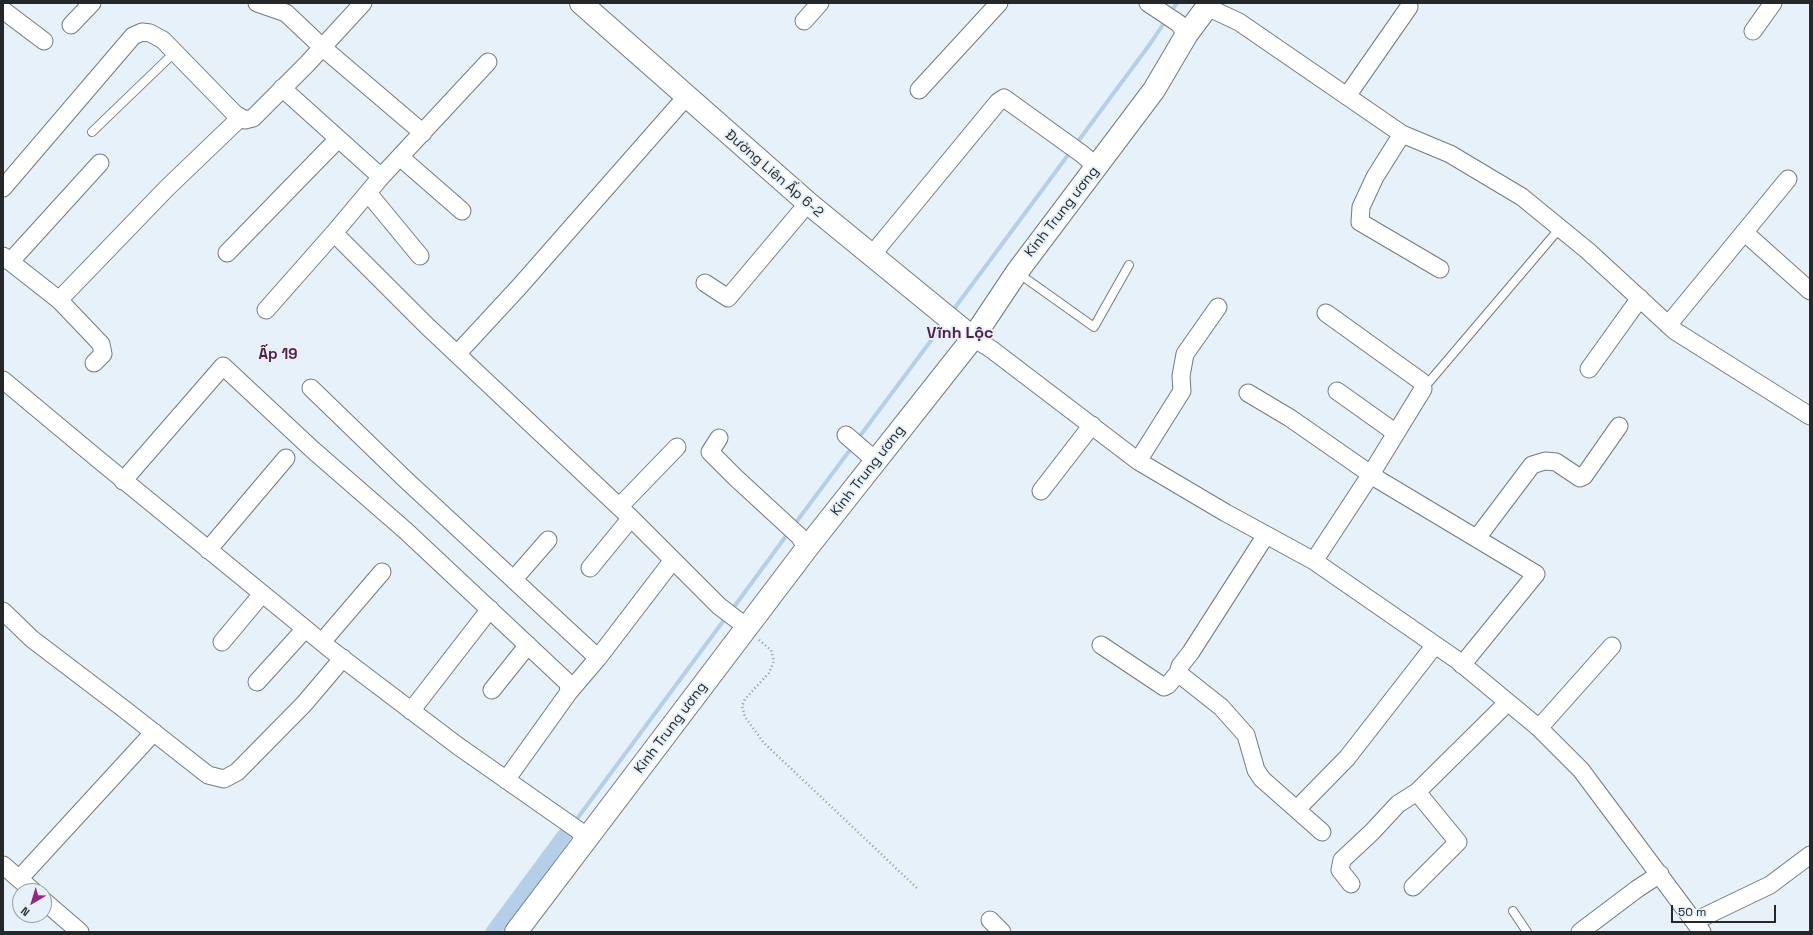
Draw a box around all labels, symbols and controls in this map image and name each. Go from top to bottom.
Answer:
street label: Đường Liên Ấp 6-2 [722,127,826,221]
street label: Kinh Trung ương [1021,163,1103,261]
district label: Vĩnh Lộc [927,324,993,344]
district label: Ấp 19 [259,346,297,364]
street label: Kinh Trung ương [827,422,909,520]
street label: Kinh Trung ương [631,679,711,777]
north arrow [12,883,52,923]
scale bar [1673,897,1778,923]
text: N [18,904,32,919]
text: 50 m [1678,904,1706,920]

